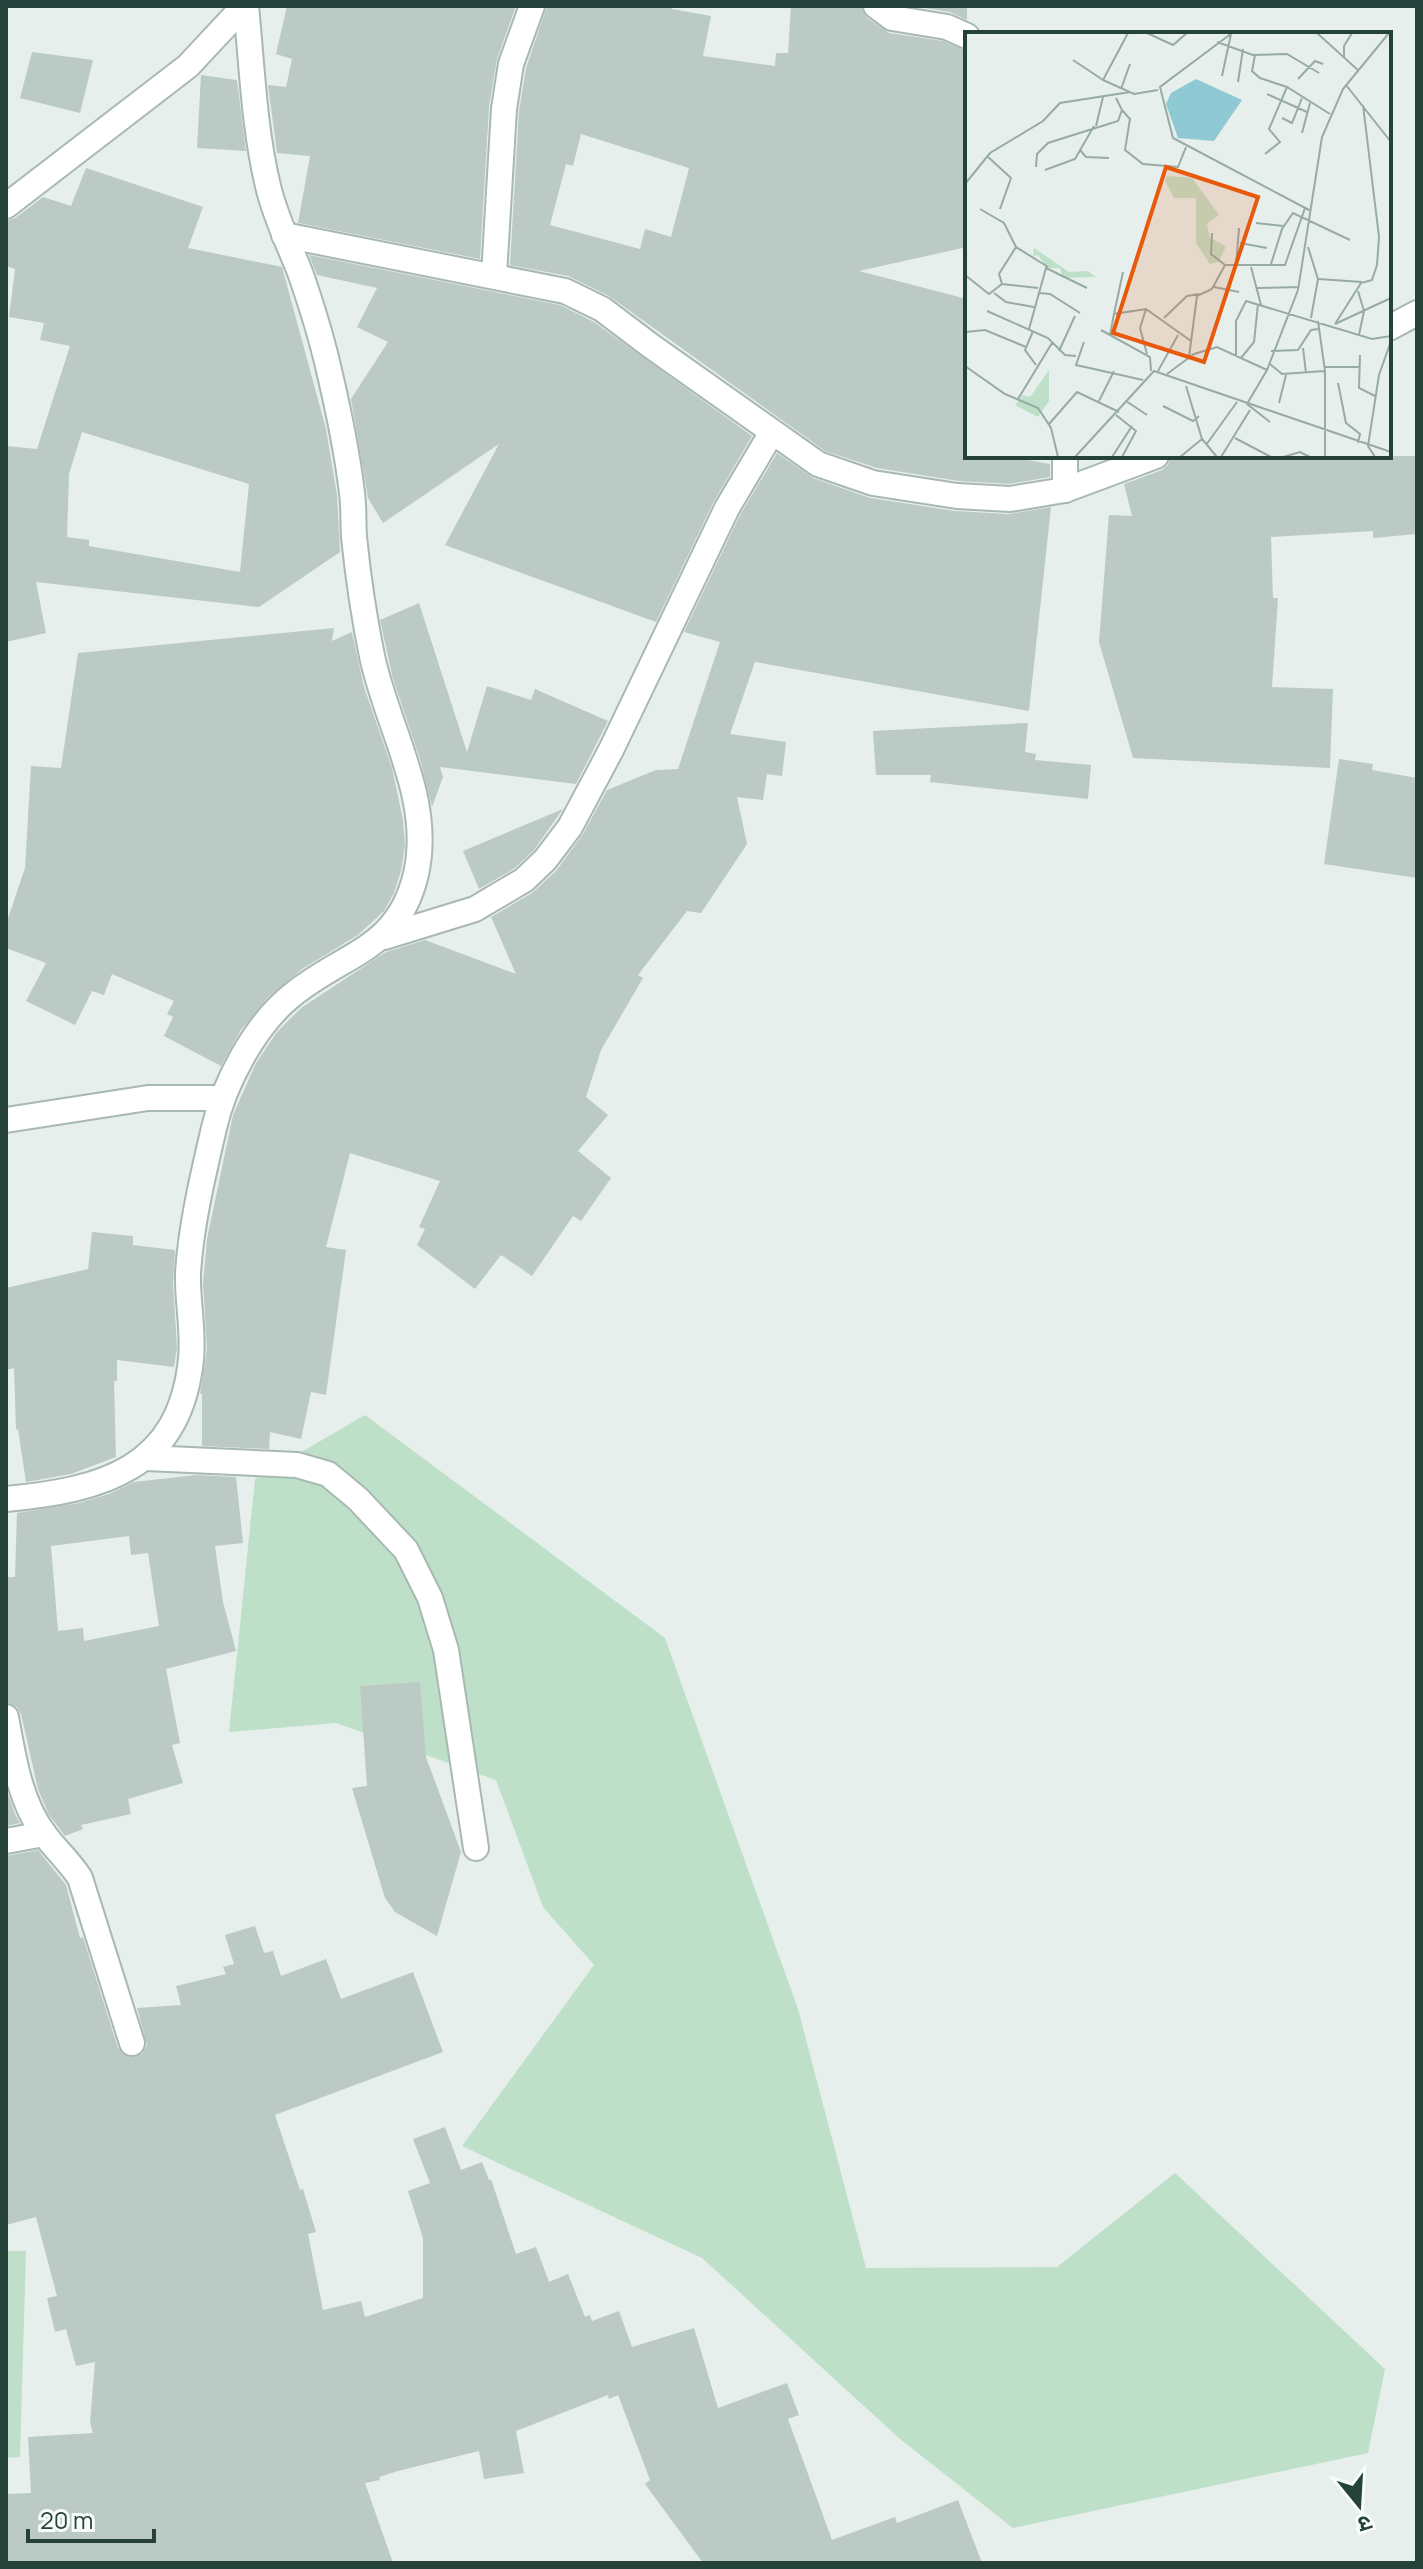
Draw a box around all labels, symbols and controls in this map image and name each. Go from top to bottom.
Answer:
inset map [965,32,1391,458]
north arrow [1319,2465,1399,2545]
scale bar [28,2493,154,2543]
text: 20 m [40,2503,93,2536]
text: उ [1353,2508,1376,2541]

